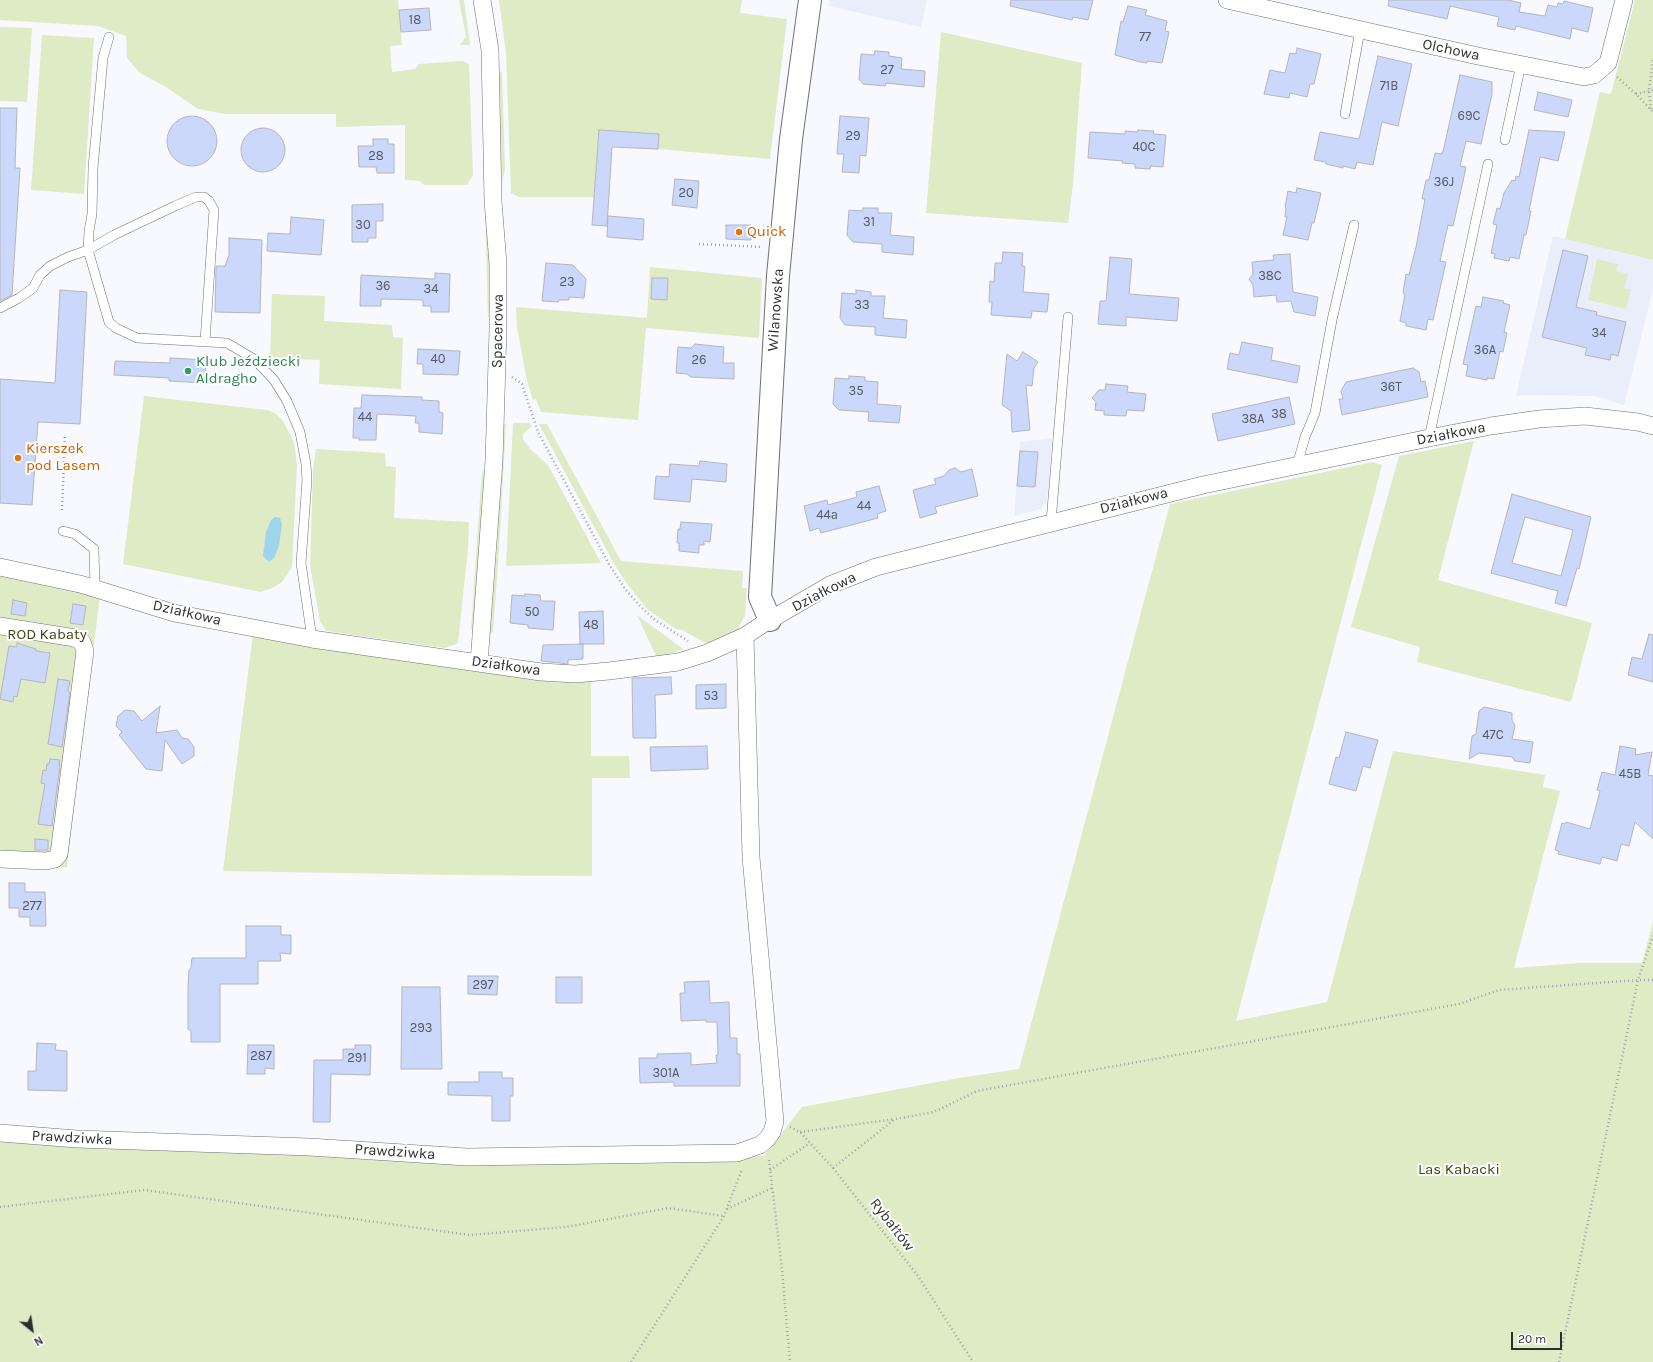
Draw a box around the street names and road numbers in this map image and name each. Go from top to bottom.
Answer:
street label: Olchowa [1421,35,1481,65]
street label: Wilanowska [764,268,788,352]
street label: Spacerowa [488,294,508,368]
street label: Działkowa [1415,419,1487,449]
street label: Działkowa [1098,484,1170,518]
street label: Działkowa [789,568,859,616]
street label: Działkowa [151,596,223,630]
street label: Działkowa [470,652,542,680]
street label: Prawdziwka [31,1127,113,1149]
street label: Prawdziwka [354,1140,436,1164]
street label: Rybałtów [866,1195,918,1255]

